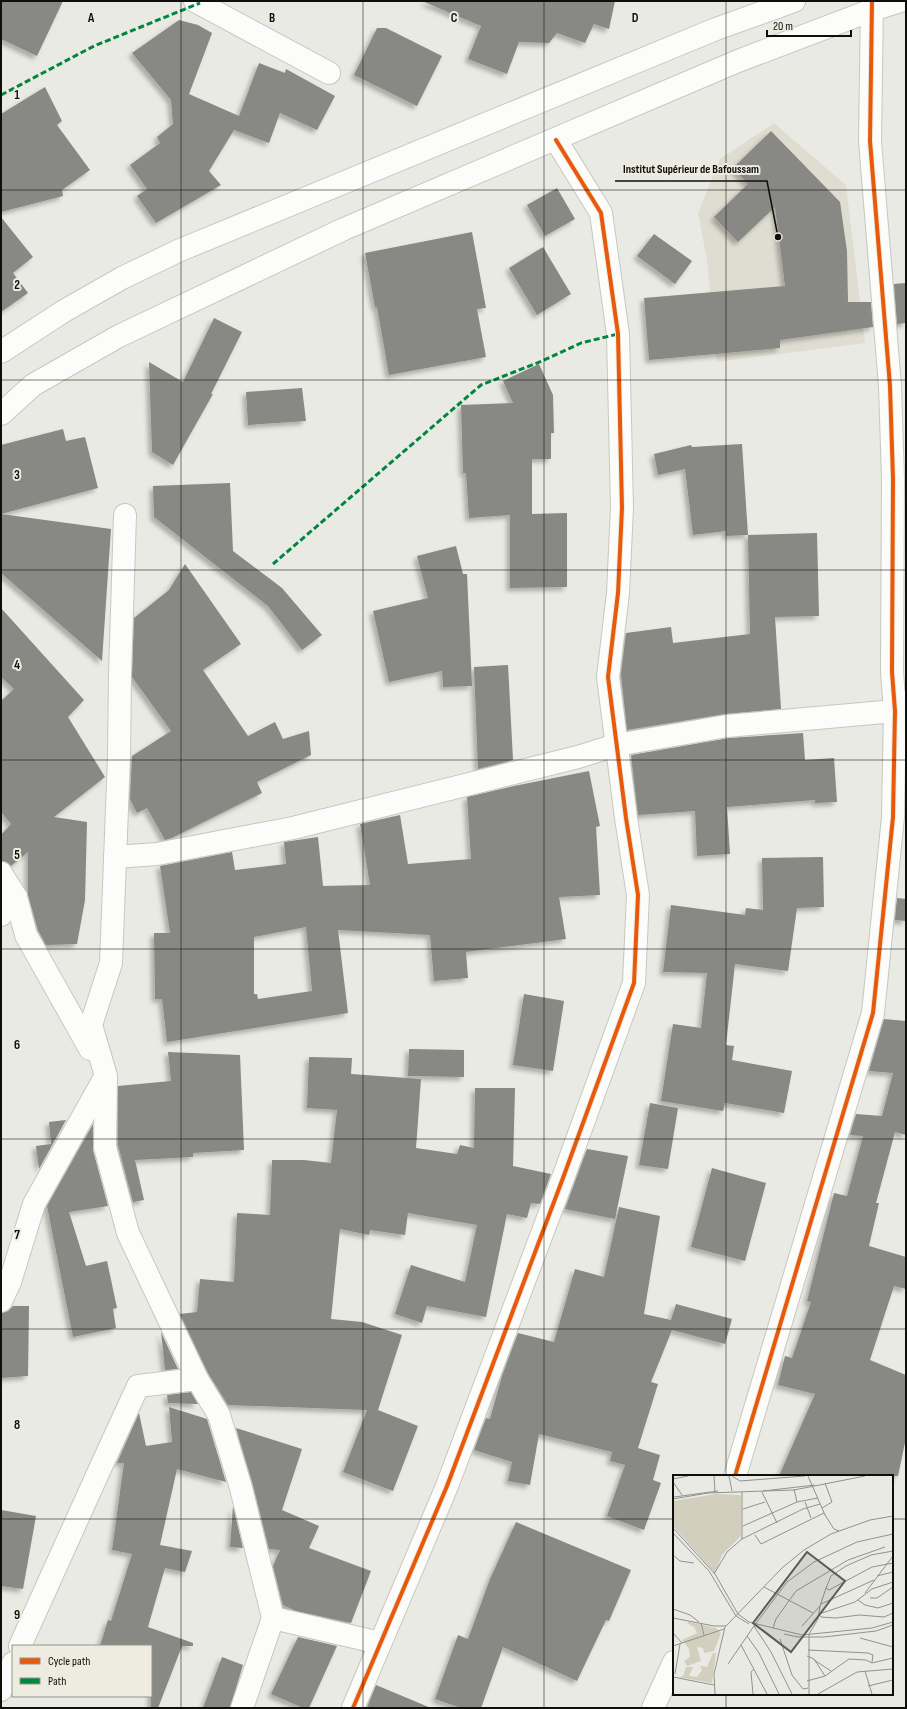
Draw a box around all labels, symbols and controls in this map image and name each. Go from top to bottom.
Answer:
text: A [87,10,95,26]
text: B [269,10,275,26]
text: C [451,10,458,26]
text: D [632,10,639,26]
scale bar [767,12,851,38]
text: 20 m [773,19,793,34]
text: 1 [14,87,20,103]
callout: Institut Supérieur de Bafoussam [615,157,767,181]
text: Institut Supérieur de Bafoussam [623,162,759,177]
text: 2 [14,277,20,293]
text: 3 [14,467,20,483]
text: 4 [14,657,20,673]
text: 5 [14,847,20,863]
text: 6 [14,1037,20,1053]
text: 7 [14,1227,20,1243]
text: 8 [14,1417,20,1433]
inset map [673,1475,893,1695]
text: 9 [14,1607,20,1623]
legend [12,1645,152,1697]
text: Cycle path [48,1654,90,1669]
text: Path [48,1674,66,1689]

